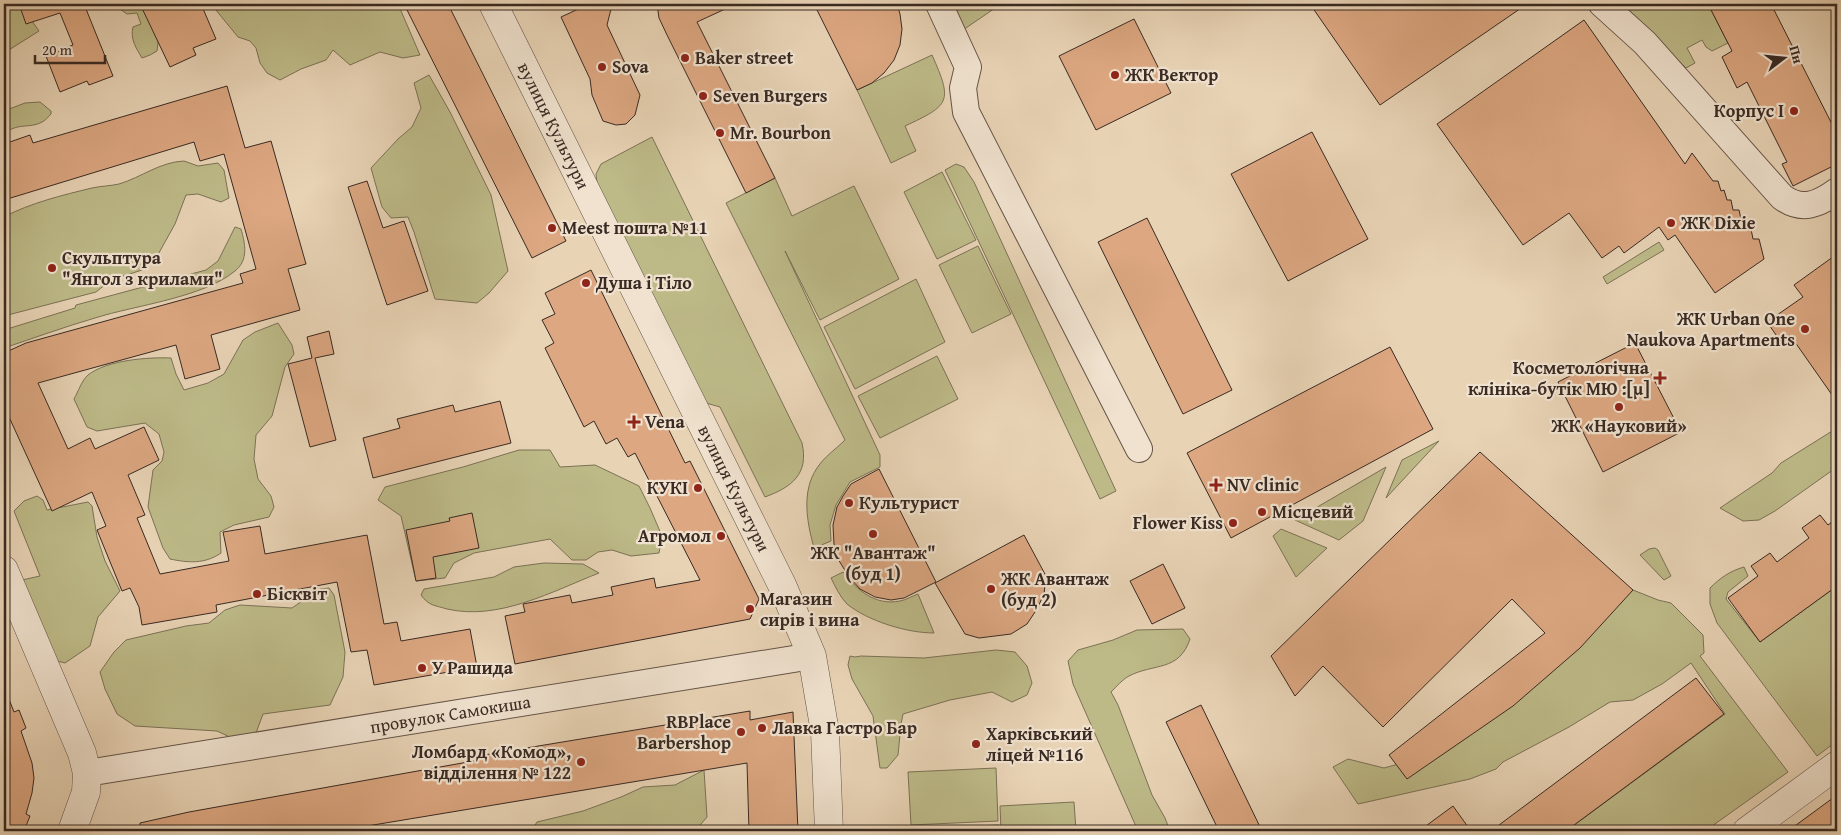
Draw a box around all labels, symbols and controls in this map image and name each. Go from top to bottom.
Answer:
scale bar [35,32,105,64]
north arrow [1758,32,1808,82]
text: 20 m [42,39,73,60]
text: Пн [1784,43,1809,66]
place label: Baker street [695,44,794,71]
marker: Baker street [679,52,691,64]
place label: Sova [612,53,650,80]
street label: вулиця Культури [511,57,597,194]
marker: Sova [596,61,608,73]
place label: ЖК Вектор [1124,61,1218,88]
marker: ЖК Вектор [1109,69,1121,81]
place label: Seven Burgers [713,82,828,109]
marker: Seven Burgers [697,90,709,102]
place label: Корпус І [1714,97,1784,124]
marker: Корпус І [1788,105,1800,117]
place label: Mr. Bourbon [730,119,831,146]
marker: Mr. Bourbon [714,127,726,139]
place label: ЖК Dixie [1680,209,1756,236]
place label: Meest пошта №11 [562,214,708,241]
marker: ЖК Dixie [1665,217,1677,229]
marker: Meest пошта №11 [546,222,558,234]
place label: Скульптура "Янгол з крилами" [62,244,223,292]
marker: Скульптура "Янгол з крилами" [46,262,58,274]
place label: Душа і Тіло [595,269,692,296]
marker: Душа і Тіло [580,277,592,289]
place label: ЖК Urban One Naukova Apartments [1627,305,1795,353]
marker: ЖК Urban One Naukova Apartments [1799,323,1811,335]
place label: Косметологічна клініка-бутік МЮ :[μ] [1468,354,1650,402]
marker: Косметологічна клініка-бутік МЮ :[μ] [1653,371,1667,385]
marker: ЖК «Науковий» [1613,401,1625,413]
place label: Vena [645,408,685,435]
place label: ЖК «Науковий» [1550,412,1687,439]
marker: Vena [627,415,641,429]
street label: вулиця Культури [691,420,778,557]
place label: NV clinic [1227,471,1299,498]
place label: КУКІ [647,474,688,501]
marker: NV clinic [1209,478,1223,492]
marker: КУКІ [692,482,704,494]
place label: Культурист [859,489,959,516]
marker: Культурист [843,497,855,509]
place label: Місцевий [1272,498,1353,525]
marker: Місцевий [1256,506,1268,518]
place label: Flower Kiss [1133,509,1223,536]
marker: Flower Kiss [1227,517,1239,529]
place label: Агромол [638,522,711,549]
marker: ЖК "Авантаж" (буд 1) [867,528,879,540]
marker: Агромол [715,530,727,542]
place label: ЖК "Авантаж" (буд 1) [809,539,936,587]
place label: ЖК Авантаж (буд 2) [1000,565,1110,613]
place label: Бісквіт [267,580,327,607]
marker: ЖК Авантаж (буд 2) [985,583,997,595]
place label: Магазин сирів і вина [760,585,860,633]
marker: Бісквіт [251,588,263,600]
marker: Магазин сирів і вина [744,603,756,615]
place label: У Рашида [432,654,514,681]
marker: У Рашида [416,662,428,674]
street label: провулок Самокиша [368,688,533,740]
place label: RBPlace Barbershop [637,708,731,756]
place label: Лавка Гастро Бар [772,714,917,741]
place label: Харківський ліцей №116 [986,720,1093,768]
marker: Лавка Гастро Бар [756,722,768,734]
marker: RBPlace Barbershop [735,726,747,738]
place label: Ломбард «Комод», відділення № 122 [412,738,571,786]
marker: Харківський ліцей №116 [970,738,982,750]
marker: Ломбард «Комод», відділення № 122 [575,756,587,768]

